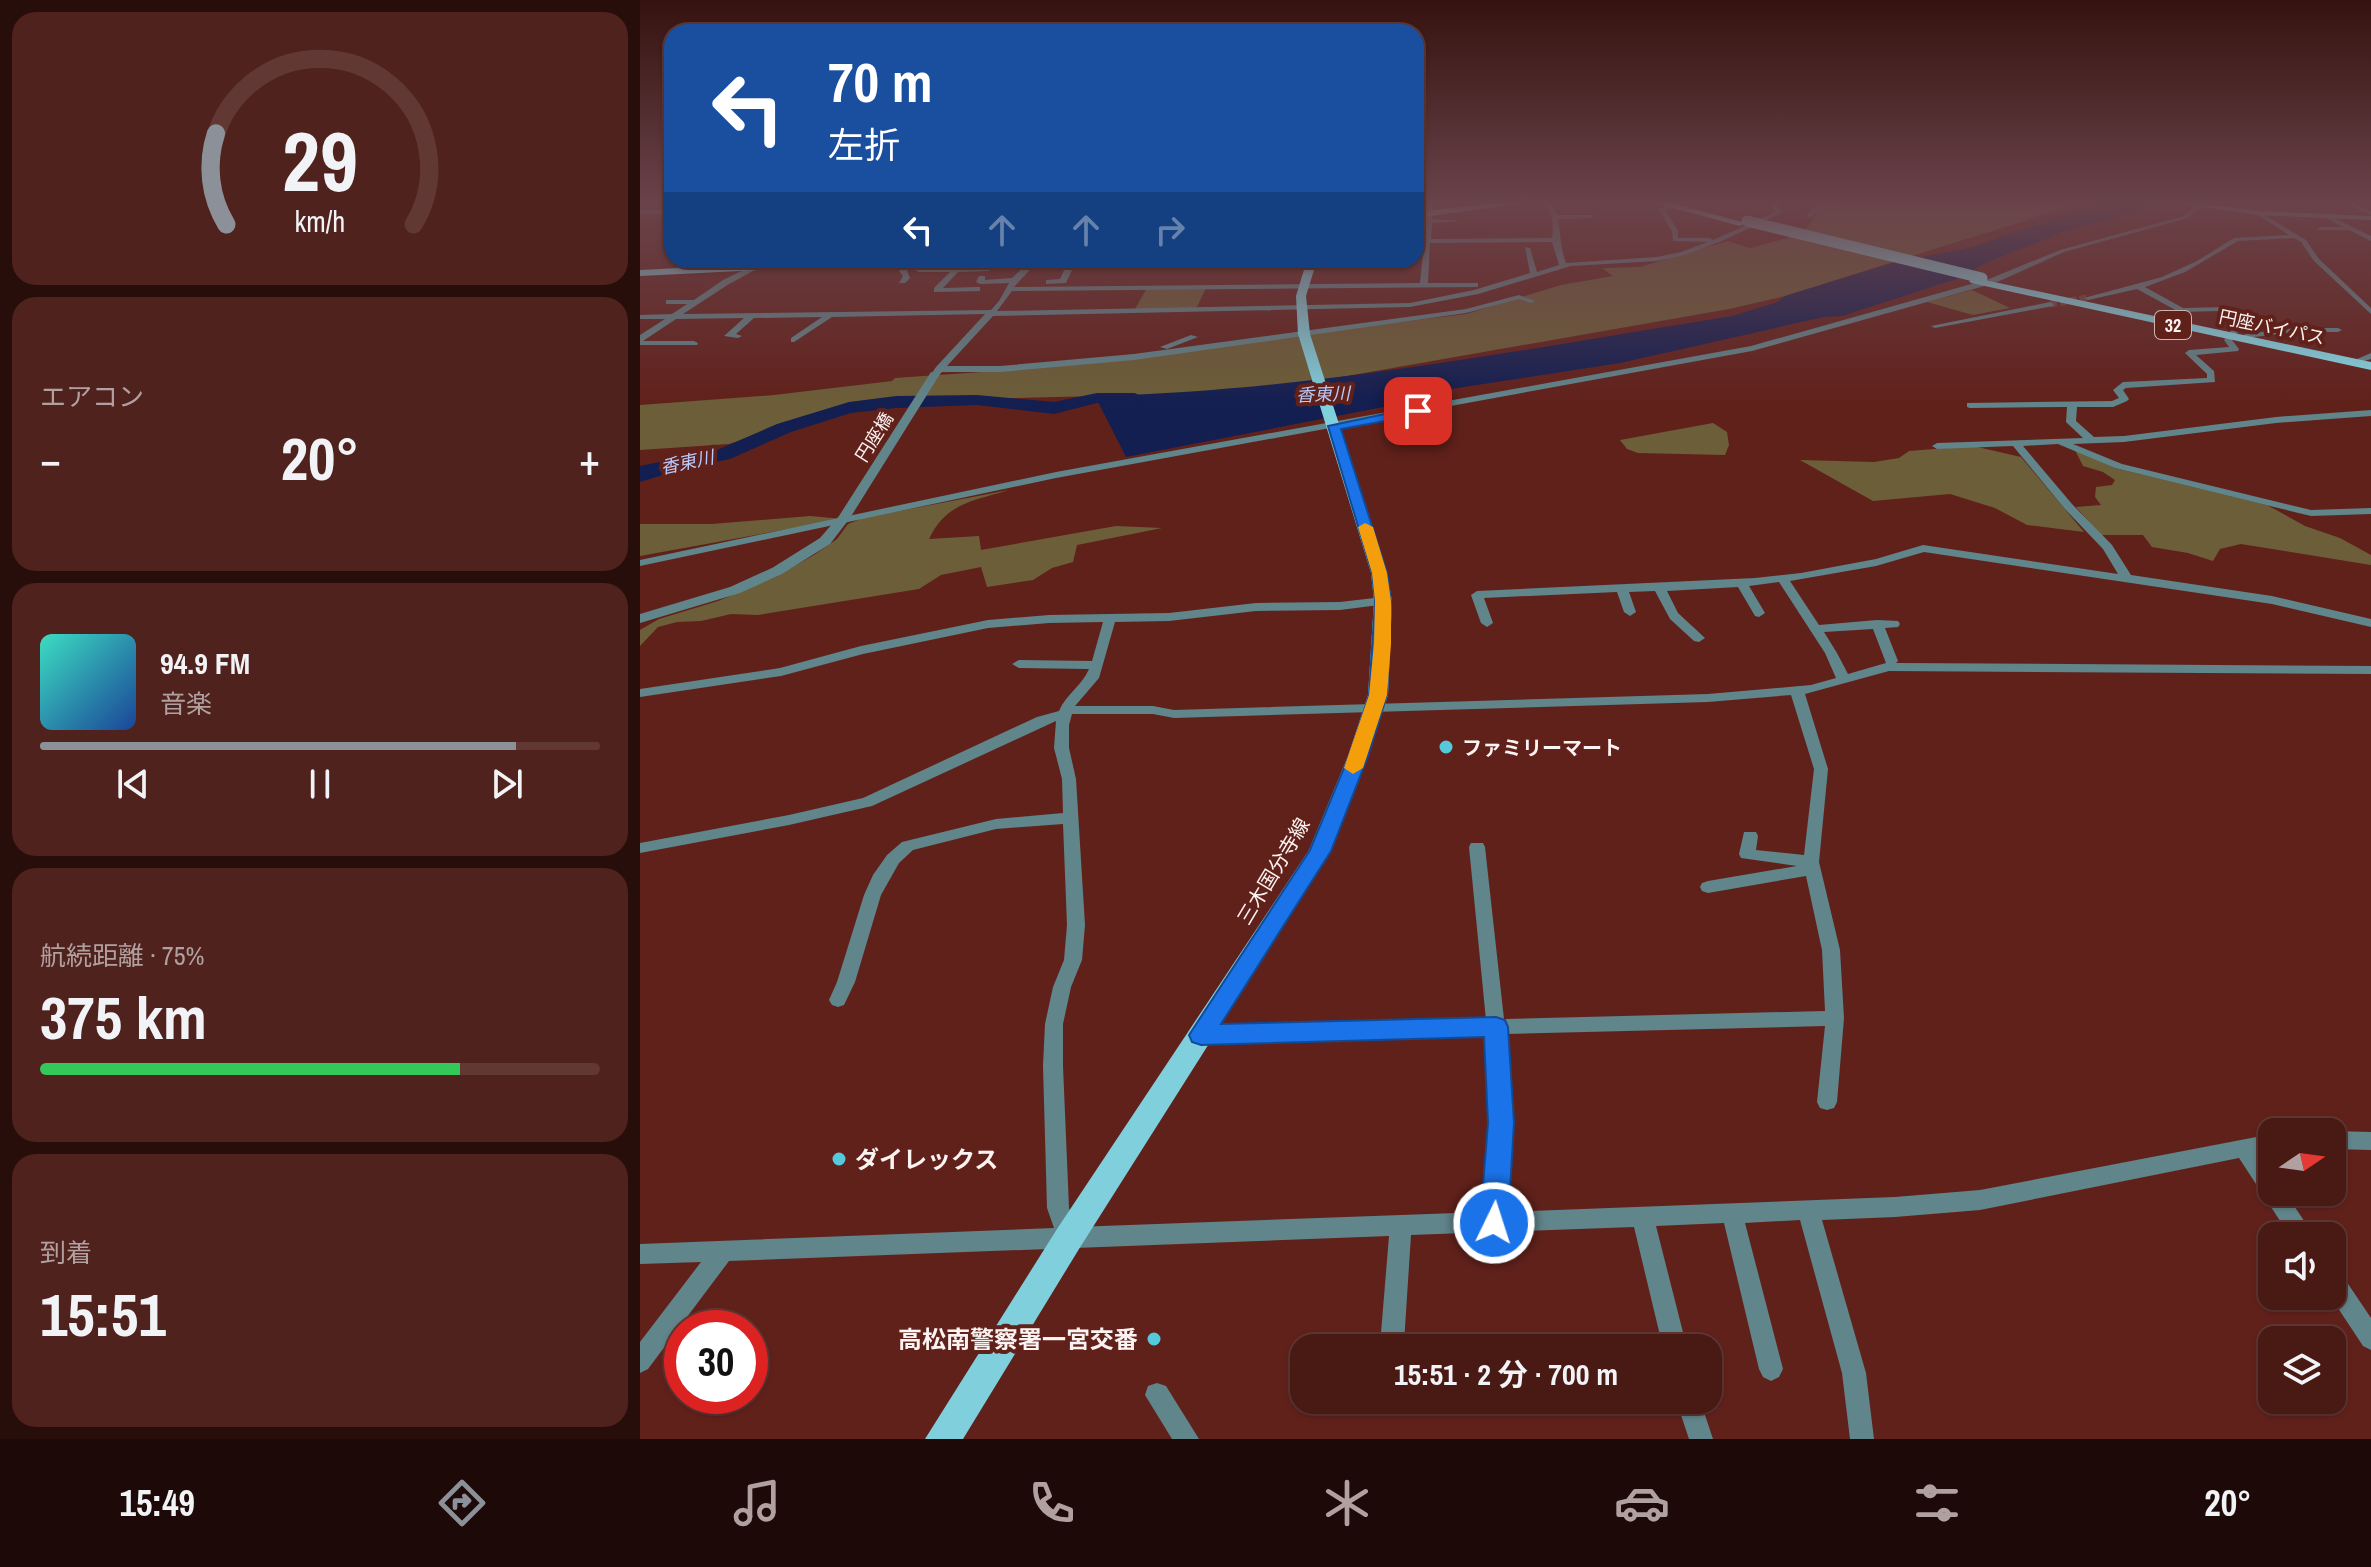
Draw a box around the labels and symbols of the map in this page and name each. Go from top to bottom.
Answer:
street label: 円座バイパス [2217,304,2327,350]
road number: 32 [2155,311,2191,339]
pin [1384,377,1452,445]
water label: 香東川 [1296,380,1352,407]
street label: 円座橋 [849,407,899,467]
water label: 香東川 [658,444,718,480]
place label: ファミリーマート [1462,734,1622,761]
marker: ファミリーマート [1437,738,1455,756]
street label: 三木国分寺線 [1231,813,1315,929]
north arrow [2258,1118,2346,1206]
place label: ダイレックス [855,1143,998,1175]
marker: ダイレックス [830,1150,848,1168]
position arrow [1452,1181,1536,1265]
speed limit sign: 30 [664,1310,768,1414]
place label: 高松南警察署一宮交番 [898,1323,1138,1355]
marker: 高松南警察署一宮交番 [1145,1330,1163,1348]

